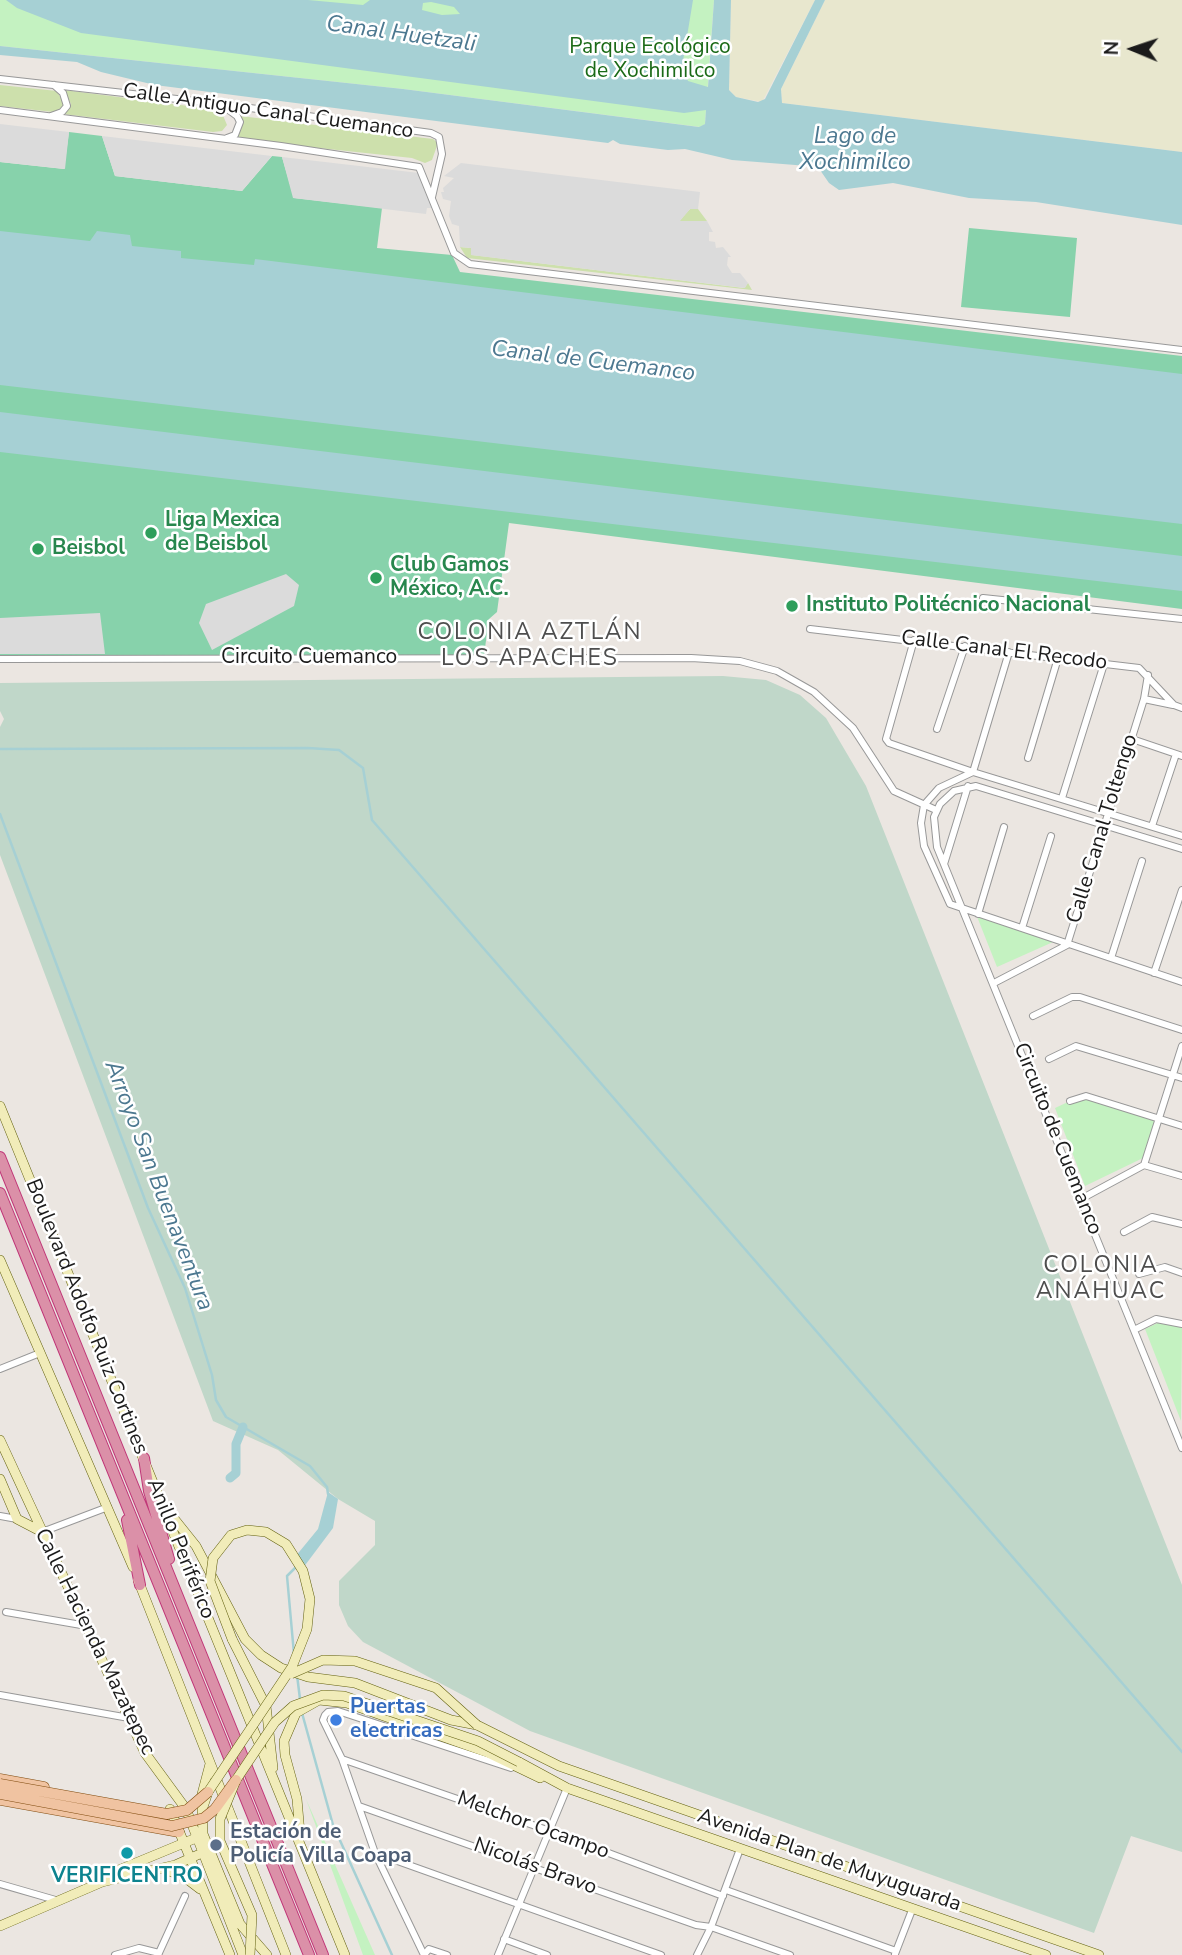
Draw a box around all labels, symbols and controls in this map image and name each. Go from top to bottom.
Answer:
water label: Canal Huetzali [324,11,478,59]
north arrow [1098,14,1168,84]
park label: Parque Ecológico de Xochimilco [569,35,731,85]
text: N [1099,41,1125,56]
street label: Calle Antiguo Canal Cuemanco [121,79,415,145]
water label: Lago de Xochimilco [799,123,911,177]
water label: Canal de Cuemanco [489,336,697,388]
place label: Liga Mexica de Beisbol [165,508,280,558]
marker: Liga Mexica de Beisbol [143,525,159,541]
place label: Beisbol [52,536,125,562]
marker: Beisbol [30,541,46,557]
place label: Club Gamos México, A.C. [390,553,509,603]
marker: Club Gamos México, A.C. [368,570,384,586]
place label: Instituto Politécnico Nacional [806,593,1090,619]
marker: Instituto Politécnico Nacional [784,598,800,614]
district label: COLONIA AZTLÁN LOS APACHES [419,619,641,673]
street label: Calle Canal El Recodo [900,626,1108,676]
street label: Circuito Cuemanco [221,645,397,671]
street label: Calle Canal Toltengo [1062,731,1144,927]
street label: Circuito de Cuemanco [1007,1039,1107,1239]
water label: Arroyo San Buenaventura [98,1057,218,1315]
street label: Boulevard Adolfo Ruiz Cortines [19,1176,153,1458]
district label: COLONIA ANÁHUAC [1037,1252,1165,1306]
street label: Anillo Periférico [140,1475,220,1623]
street label: Calle Hacienda Mazatepec [28,1525,160,1759]
place label: Puertas electricas [350,1695,443,1745]
marker: Puertas electricas [328,1712,344,1728]
street label: Melchor Ocampo [453,1787,613,1865]
street label: Avenida Plan de Muyuguarda [694,1804,964,1918]
place label: Estación de Policía Villa Coapa [230,1820,412,1870]
street label: Nicolás Bravo [470,1833,600,1901]
marker: Estación de Policía Villa Coapa [208,1837,224,1853]
marker: VERIFICENTRO [119,1845,135,1861]
place label: VERIFICENTRO [51,1864,203,1890]

